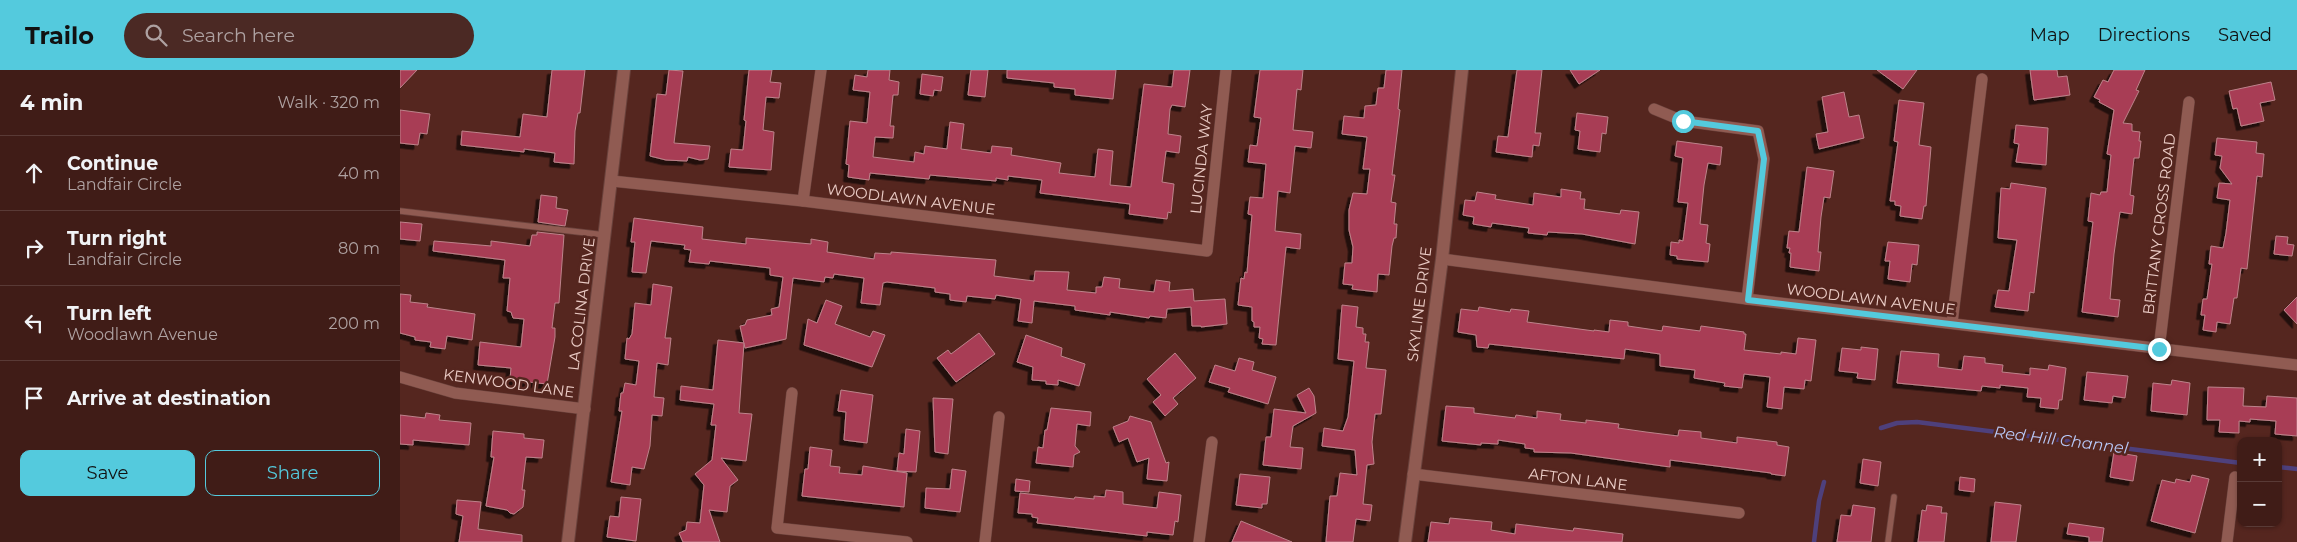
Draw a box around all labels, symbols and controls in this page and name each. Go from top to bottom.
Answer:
search box [124,13,474,58]
text: Trailo [25,21,94,50]
icon: search [142,21,170,49]
text: Search here [182,24,295,47]
text: Map [2030,24,2070,46]
text: Directions [2098,24,2190,46]
text: Saved [2218,24,2272,46]
text: 4 min [20,90,83,115]
text: Walk · 320 m [278,93,380,112]
street label: LUCINDA WAY [1186,103,1216,215]
route start [1672,110,1695,133]
street label: BRITTANY CROSS ROAD [2138,132,2180,316]
text: Continue [67,152,158,175]
icon: ahead [20,159,48,187]
text: 40 m [338,164,380,183]
text: Landfair Circle [67,175,182,194]
street label: WOODLAWN AVENUE [825,179,997,219]
text: Turn right [67,227,167,250]
icon: right [20,234,48,262]
street label: LA COLINA DRIVE [563,236,599,372]
text: 80 m [338,239,380,258]
street label: SKYLINE DRIVE [1403,245,1435,363]
text: Landfair Circle [67,250,182,269]
street label: WOODLAWN AVENUE [1785,279,1957,319]
text: Turn left [67,302,152,325]
icon: left [20,309,48,337]
text: 200 m [329,314,380,333]
text: Woodlawn Avenue [67,325,218,344]
route end [2148,338,2171,361]
street label: KENWOOD LANE [442,364,576,402]
icon: arrive [20,384,48,412]
text: Arrive at destination [67,387,271,410]
water label: Red Hill Channel [1993,422,2130,458]
map controls [2237,437,2282,527]
button: + [2237,437,2282,482]
button: Save [20,450,195,496]
button: Share [205,450,380,496]
street label: AFTON LANE [1528,464,1628,494]
button: − [2237,482,2282,527]

